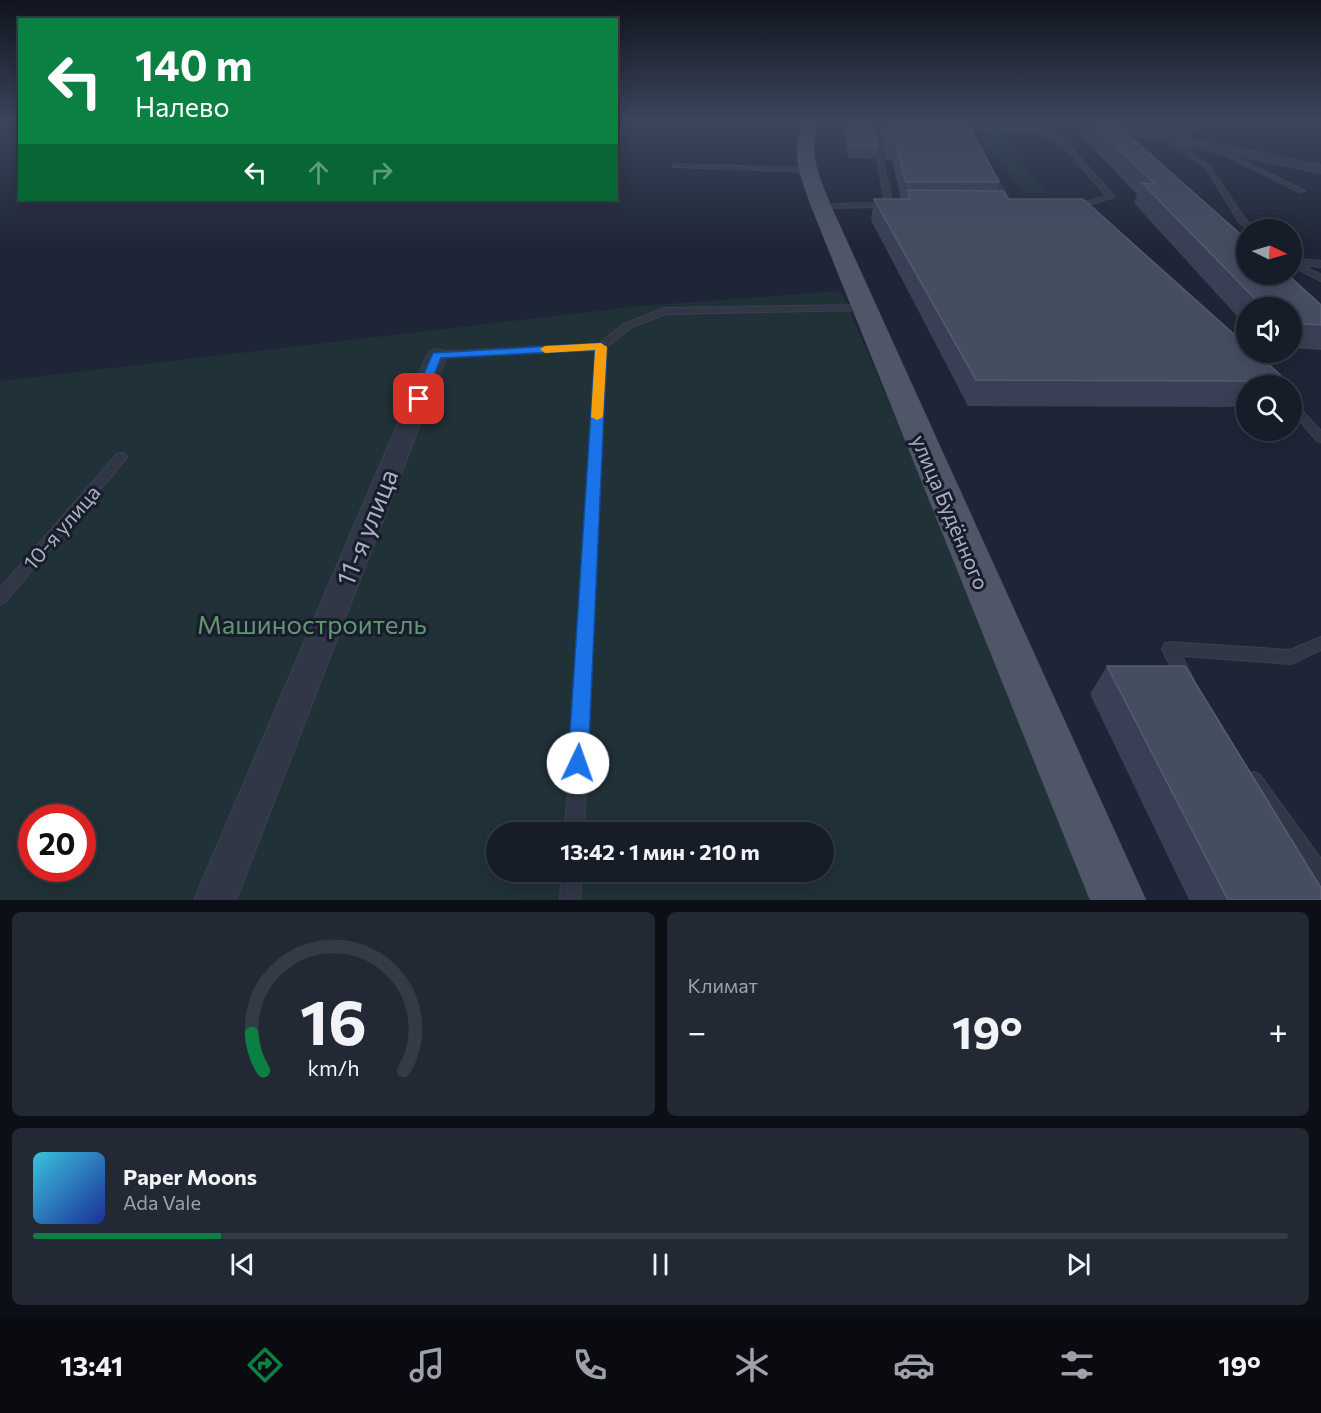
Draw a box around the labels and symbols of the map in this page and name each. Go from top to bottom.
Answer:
north arrow [1236,219,1302,285]
pin [393,373,444,424]
street label: улица Будённого [907,431,995,593]
street label: 11-я улица [329,464,403,590]
street label: 10-я улица [17,480,105,574]
park label: Машиностроитель [197,608,427,639]
position arrow [546,731,610,795]
speed limit sign: 20 [18,804,96,882]

